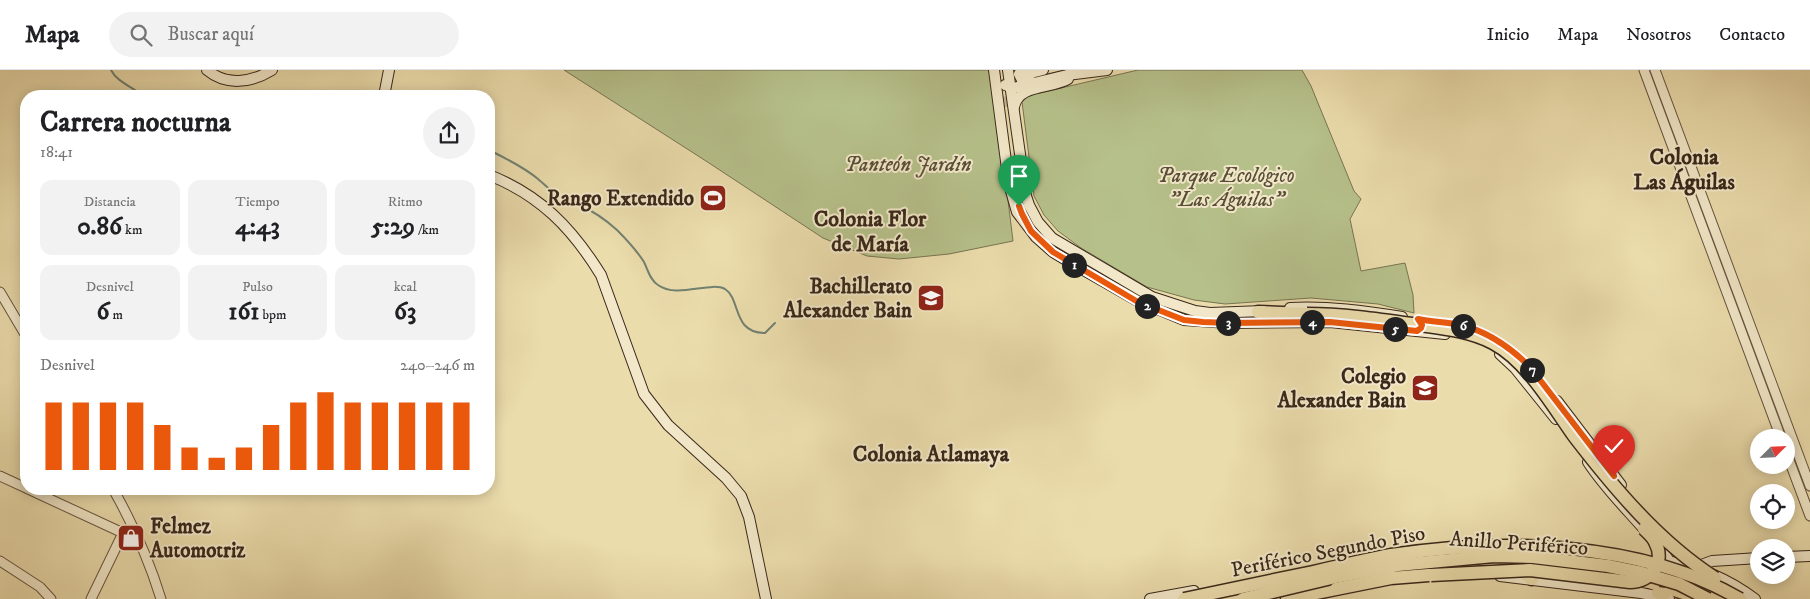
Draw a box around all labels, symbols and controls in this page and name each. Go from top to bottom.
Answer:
search box [109,12,459,57]
text: Mapa [25,20,79,50]
icon: search [127,21,155,49]
text: Buscar aquí [167,23,254,46]
text: Inicio [1487,24,1529,46]
text: Mapa [1557,24,1598,46]
text: Nosotros [1626,24,1691,46]
text: Contacto [1719,24,1785,46]
text: Carrera nocturna [40,105,231,140]
button: share [423,107,475,159]
text: 18:41 [40,142,73,162]
district label: Colonia Las Águilas [1633,144,1735,196]
park label: Panteón Jardín [845,152,972,178]
pin [998,155,1040,206]
icon: arrive [1005,162,1033,190]
park label: Parque Ecológico "Las Águilas" [1157,163,1295,213]
sports icon: Rango Extendido [698,183,728,213]
place label: Rango Extendido [547,186,694,212]
text: Distancia [84,193,136,211]
text: Tiempo [235,193,280,211]
text: Ritmo [388,193,422,211]
district label: Colonia Flor de María [814,206,927,258]
text: 0.86 [77,211,122,242]
text: 4:43 [235,211,280,242]
text: 5:29 [371,211,415,242]
text: km [122,221,143,239]
text: /km [415,221,439,239]
pin: 1 [1062,252,1086,278]
text: 1 [1072,256,1077,274]
place label: Bachillerato Alexander Bain [782,274,913,324]
text: Desnivel [86,278,134,296]
text: Pulso [242,278,273,296]
text: kcal [394,278,417,296]
school or university icon: Bachillerato Alexander Bain [916,283,946,313]
pin: 2 [1134,294,1160,318]
text: 6 [97,296,110,327]
text: 161 [228,296,260,327]
text: 63 [394,296,416,327]
text: 2 [1144,297,1151,315]
text: m [110,306,123,324]
text: bpm [260,306,287,324]
pin: 3 [1216,310,1240,336]
pin: 4 [1300,310,1324,334]
text: 4 [1308,313,1317,331]
text: 3 [1226,314,1231,332]
pin: 6 [1450,314,1476,338]
pin: 5 [1382,316,1408,342]
text: 6 [1460,317,1467,335]
text: 5 [1392,320,1399,338]
text: Desnivel [40,355,95,375]
text: 240–246 m [400,355,475,375]
pin: 7 [1520,358,1544,382]
text: 7 [1529,361,1536,379]
place label: Colegio Alexander Bain [1276,364,1407,414]
school or university icon: Colegio Alexander Bain [1410,373,1440,403]
pin [1593,425,1635,476]
north arrow [1750,429,1795,474]
map controls [1750,429,1795,584]
icon: check [1600,432,1628,460]
district label: Colonia Atlamaya [853,441,1010,468]
button: locate [1750,484,1795,529]
place label: Felmez Automotriz [149,514,246,564]
street label: Periférico Segundo Piso [1229,520,1427,584]
shop icon: Felmez Automotriz [116,523,146,553]
street label: Anillo Periférico [1449,526,1589,562]
button: layers [1750,539,1795,584]

